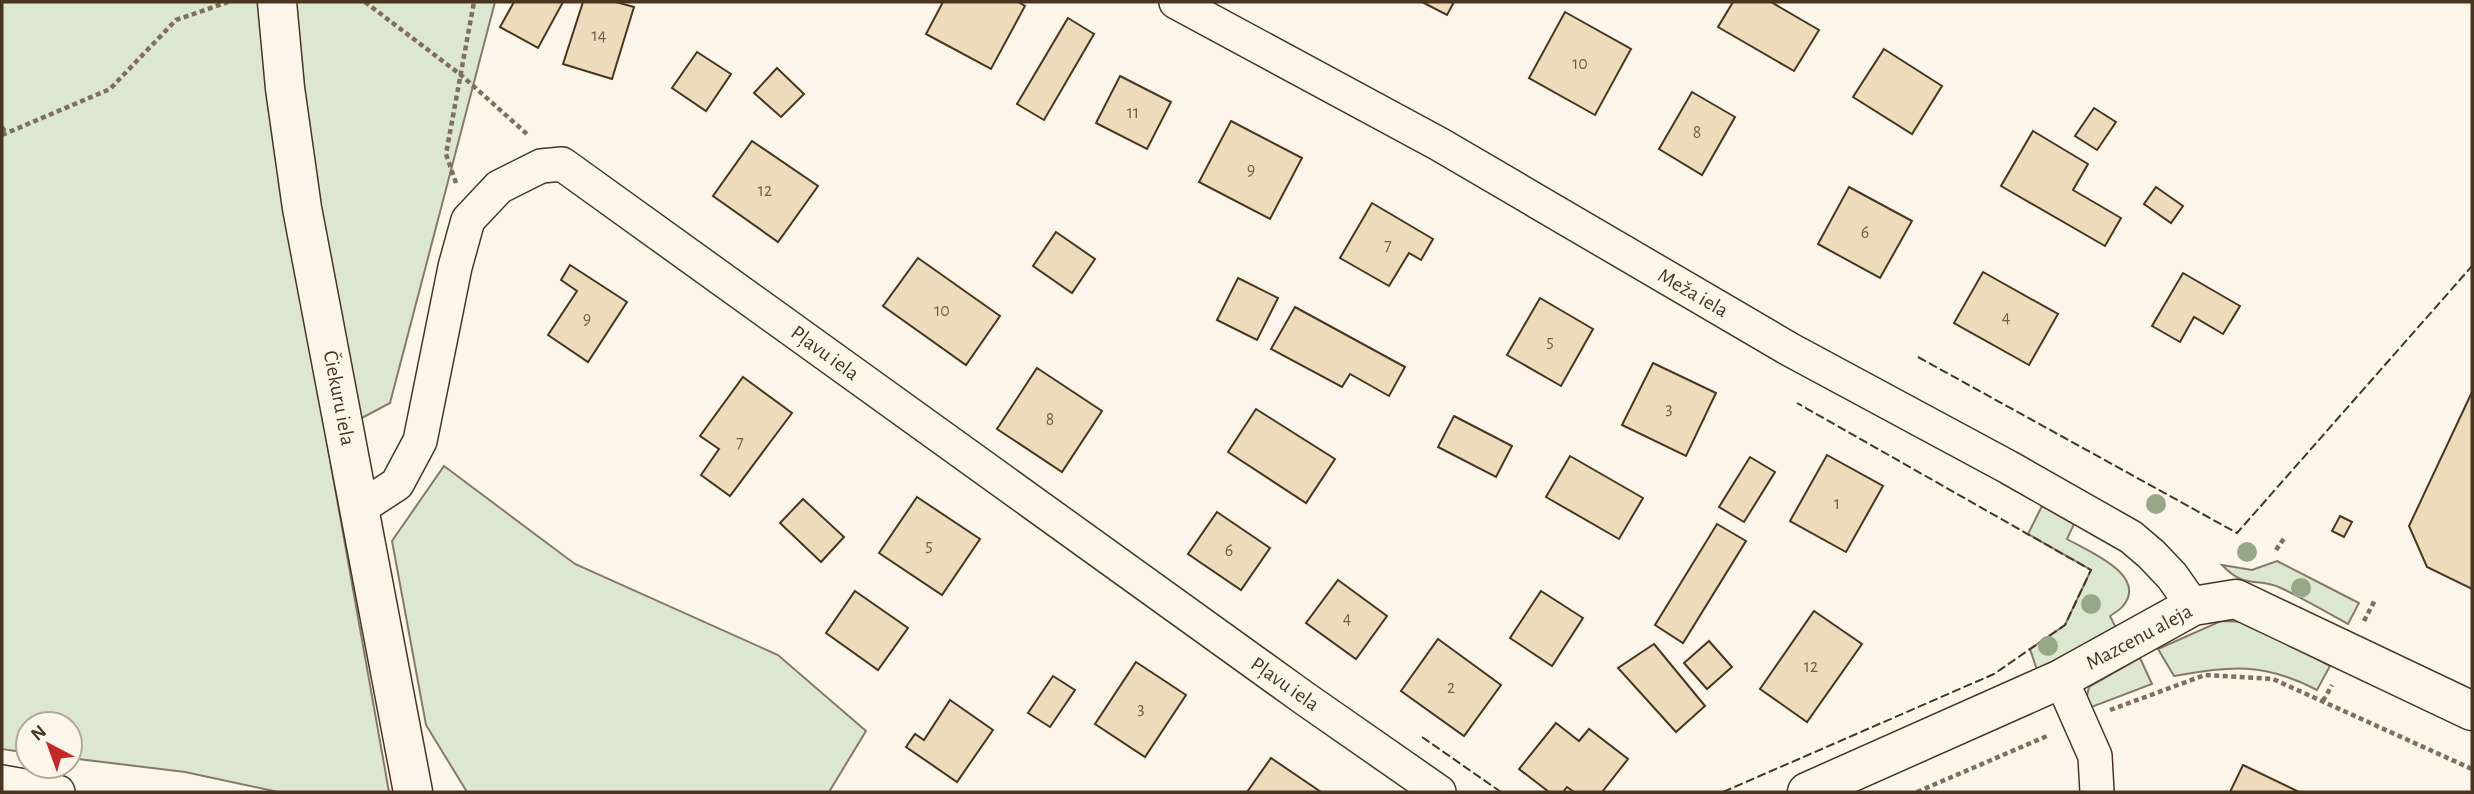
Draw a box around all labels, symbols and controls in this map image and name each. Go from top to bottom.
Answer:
house number: 14 [592,27,607,45]
house number: 10 [1572,55,1588,73]
house number: 11 [1127,104,1139,122]
house number: 8 [1693,124,1701,142]
house number: 9 [1247,161,1255,179]
house number: 12 [758,182,772,200]
house number: 6 [1861,224,1869,242]
house number: 7 [1384,237,1392,255]
street label: Meža iela [1654,265,1732,322]
house number: 10 [934,302,950,320]
house number: 4 [2002,309,2011,327]
house number: 9 [583,310,591,328]
street label: Pļavu iela [786,322,863,386]
house number: 5 [1546,333,1554,351]
street label: Čiekuru iela [319,348,361,448]
house number: 3 [1665,400,1673,418]
house number: 8 [1046,411,1054,429]
house number: 7 [736,434,744,452]
house number: 1 [1834,495,1840,513]
house number: 5 [925,537,933,555]
house number: 6 [1225,542,1233,560]
street label: Mazcenu aleja [2082,600,2196,674]
house number: 4 [1343,610,1352,628]
street label: Pļavu iela [1246,653,1323,717]
house number: 12 [1804,658,1818,676]
house number: 2 [1447,679,1455,697]
house number: 3 [1137,700,1145,718]
north arrow [14,710,84,780]
text: N [28,722,50,745]

